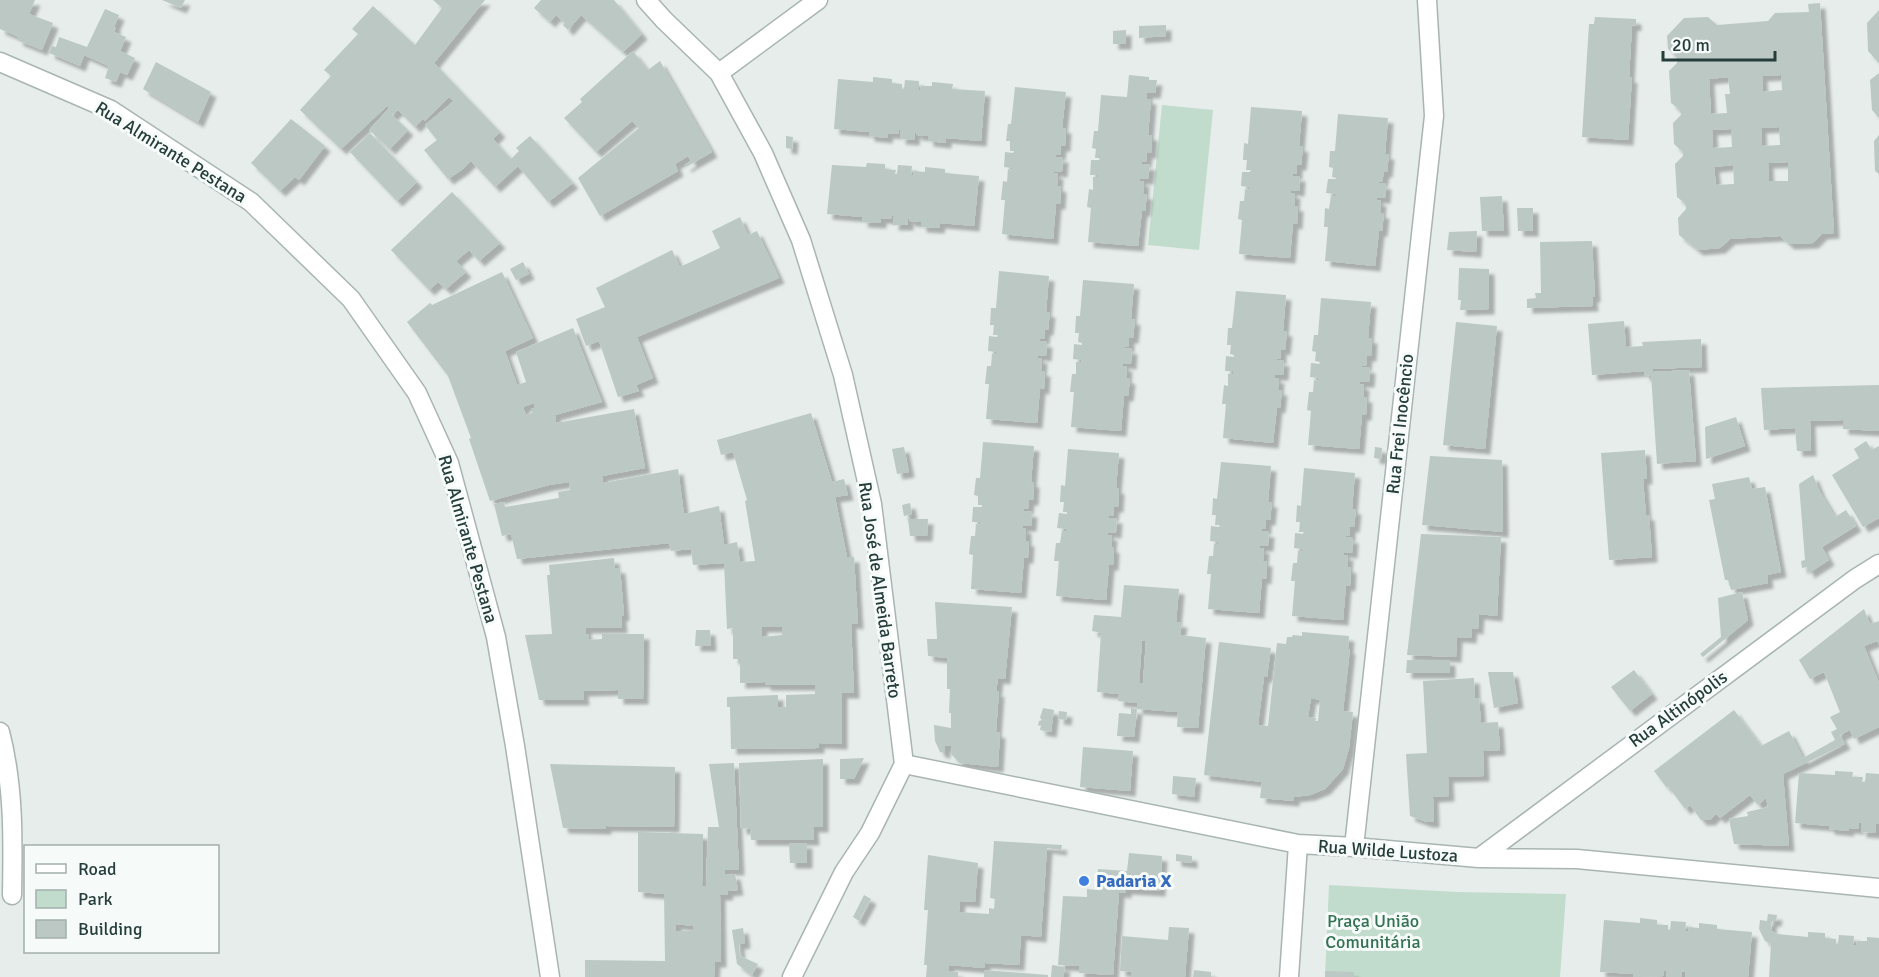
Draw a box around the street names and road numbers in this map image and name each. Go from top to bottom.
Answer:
street label: Rua Almirante Pestana [91,97,251,207]
street label: Rua Frei Inocêncio [1382,353,1418,495]
street label: Rua Almirante Pestana [433,452,503,626]
street label: Rua José de Almeida Barreto [854,480,906,700]
street label: Rua Altinópolis [1624,666,1732,752]
street label: Rua Wilde Lustoza [1317,835,1459,867]

